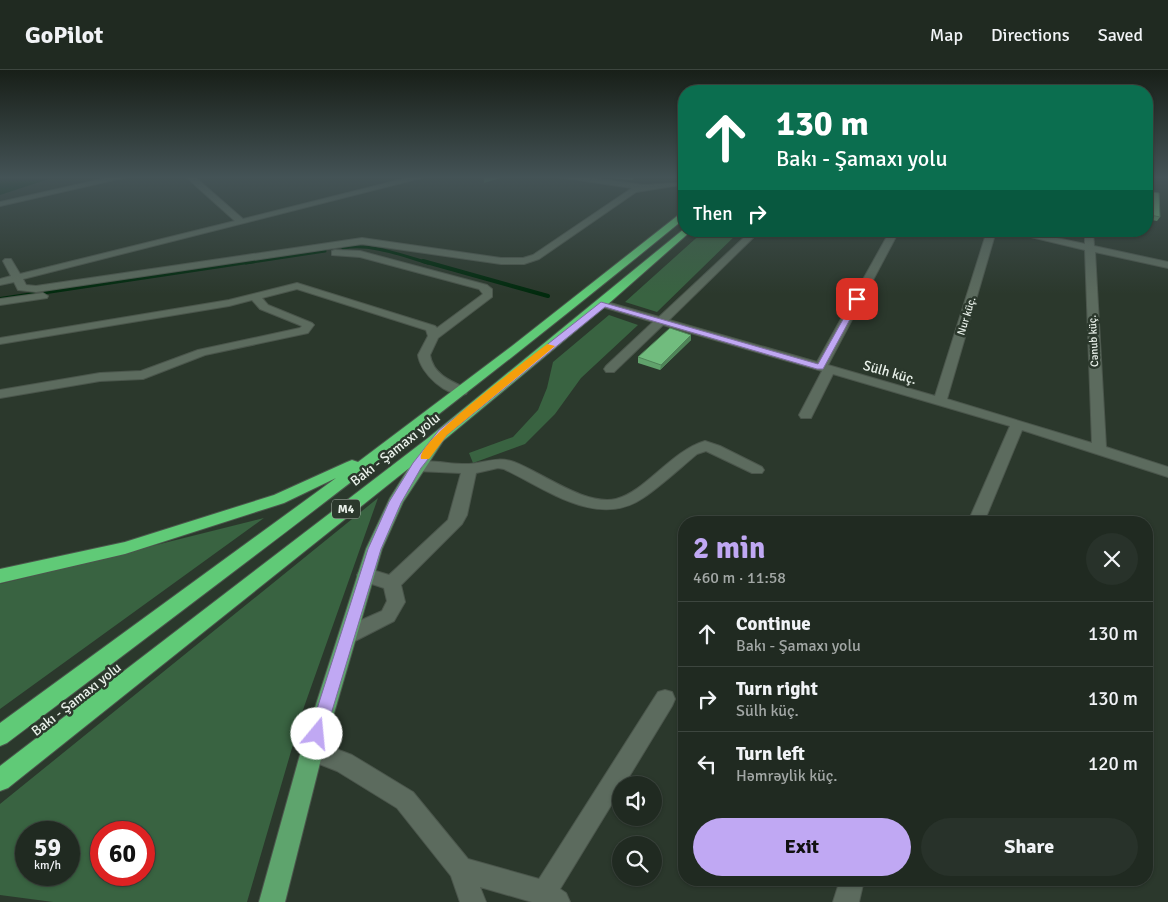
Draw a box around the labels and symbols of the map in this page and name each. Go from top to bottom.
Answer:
pin [836,278,878,320]
street label: Nur küç. [955,295,978,337]
street label: Cənub küç. [1086,315,1101,367]
street label: Sülh küç. [861,357,919,388]
street label: Bakı - Şamaxı yolu [347,409,444,490]
road number: M4 [332,499,360,518]
street label: Bakı - Şamaxı yolu [28,659,125,740]
position arrow [290,707,342,759]
speed limit sign: 60 [90,821,155,886]

